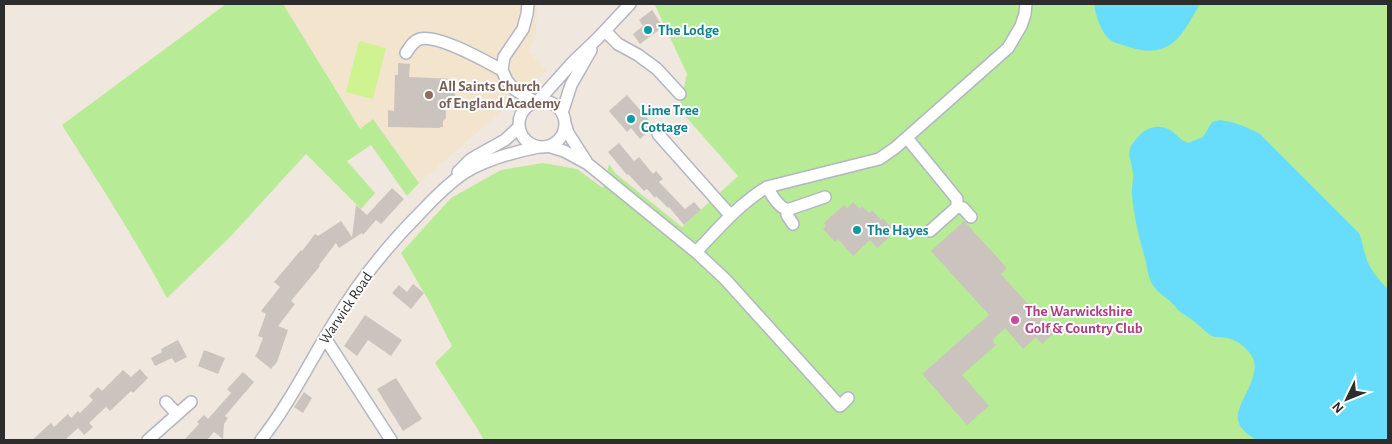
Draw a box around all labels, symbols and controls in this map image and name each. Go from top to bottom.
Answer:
place label: The Lodge [658,23,719,38]
marker: The Lodge [642,24,654,36]
place label: All Saints Church of England Academy [439,79,561,111]
marker: All Saints Church of England Academy [423,89,435,101]
place label: Lime Tree Cottage [641,103,699,135]
marker: Lime Tree Cottage [625,113,637,125]
place label: The Hayes [867,223,929,238]
marker: The Hayes [851,224,863,236]
street label: Warwick Road [317,269,376,347]
place label: The Warwickshire Golf & Country Club [1025,304,1143,336]
marker: The Warwickshire Golf & Country Club [1009,314,1021,326]
north arrow [1322,374,1372,424]
text: N [1330,399,1347,416]

